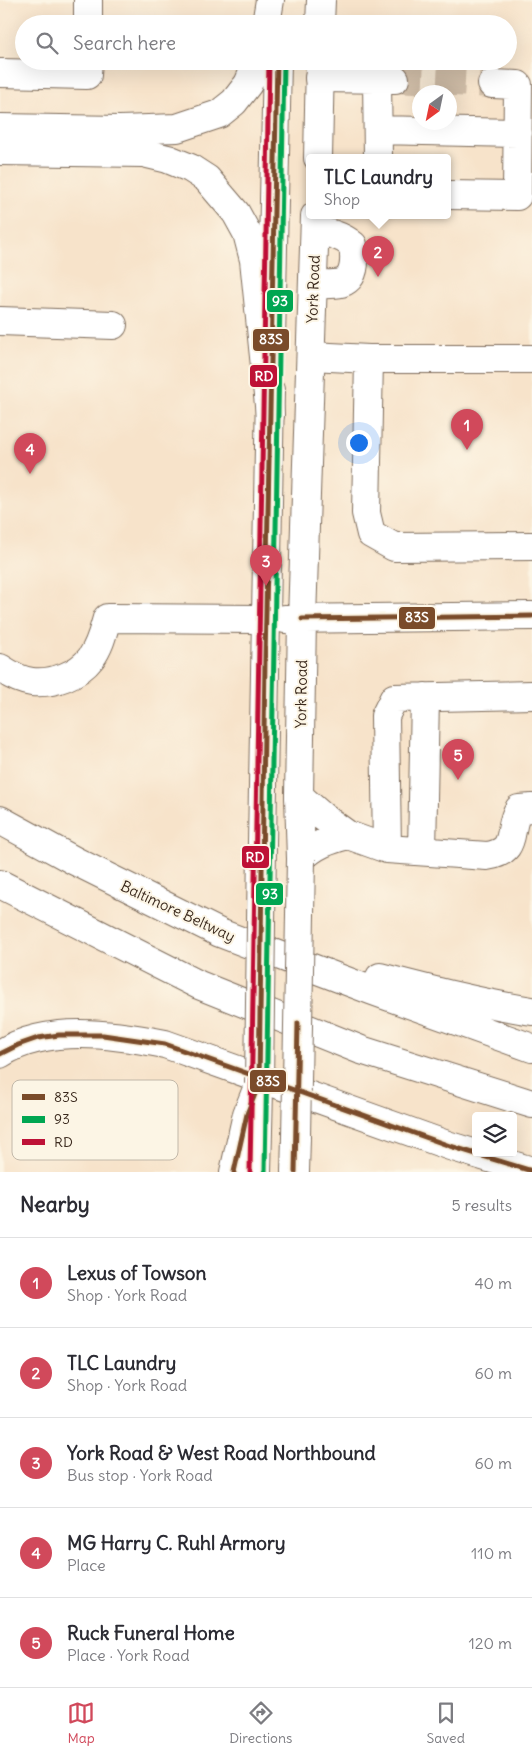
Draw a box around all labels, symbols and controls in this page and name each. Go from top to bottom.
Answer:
search box [15,15,517,70]
icon: search [33,29,61,57]
text: Search here [73,31,176,55]
north arrow [412,85,457,130]
popup [306,154,451,219]
text: TLC Laundry [324,165,433,189]
text: Shop [324,189,360,209]
pin: 2 [362,236,394,277]
street label: York Road [302,254,324,323]
line badge: 93 [266,289,294,313]
text: 93 [272,292,288,310]
line badge: 83S [252,328,290,352]
text: 83S [259,330,283,348]
line badge: RD [249,364,278,388]
text: RD [255,367,273,385]
pin: 1 [451,409,483,450]
your location [346,430,372,456]
pin: 4 [14,433,46,474]
pin: 3 [250,545,282,586]
line badge: 83S [398,606,436,630]
text: 83S [405,608,429,626]
street label: York Road [291,660,311,728]
pin: 5 [442,739,474,780]
line badge: RD [241,845,270,869]
text: RD [246,848,264,866]
street label: Baltimore Beltway [118,876,238,946]
line badge: 93 [255,882,284,906]
text: 93 [262,885,278,903]
line badge: 83S [249,1069,287,1093]
text: 83S [256,1072,280,1090]
legend [12,1080,178,1160]
text: 83S [54,1088,78,1106]
text: 93 [54,1110,70,1128]
map controls [472,1112,517,1157]
button: layers [472,1112,517,1157]
text: RD [54,1133,73,1151]
text: Nearby [20,1191,90,1218]
text: 5 results [451,1195,512,1215]
text: Lexus of Towson [67,1261,206,1285]
text: 1 [33,1273,39,1293]
text: 40 m [474,1273,512,1293]
text: Shop · York Road [67,1285,187,1305]
text: TLC Laundry [67,1351,176,1375]
text: 2 [32,1363,40,1383]
text: 60 m [474,1363,512,1383]
text: Shop · York Road [67,1375,187,1395]
text: York Road & West Road Northbound [67,1441,376,1465]
text: 3 [31,1453,41,1473]
text: 60 m [474,1453,512,1473]
text: Bus stop · York Road [67,1465,213,1485]
text: MG Harry C. Ruhl Armory [67,1531,286,1555]
text: 4 [31,1543,41,1563]
text: 110 m [471,1543,512,1563]
text: Place [67,1555,106,1575]
text: Ruck Funeral Home [67,1621,235,1645]
text: 5 [31,1633,41,1653]
text: 120 m [469,1633,512,1653]
text: Place · York Road [67,1645,190,1665]
tab: Map [67,1699,95,1747]
tab: Directions [229,1699,292,1747]
tab: Saved [427,1699,465,1747]

